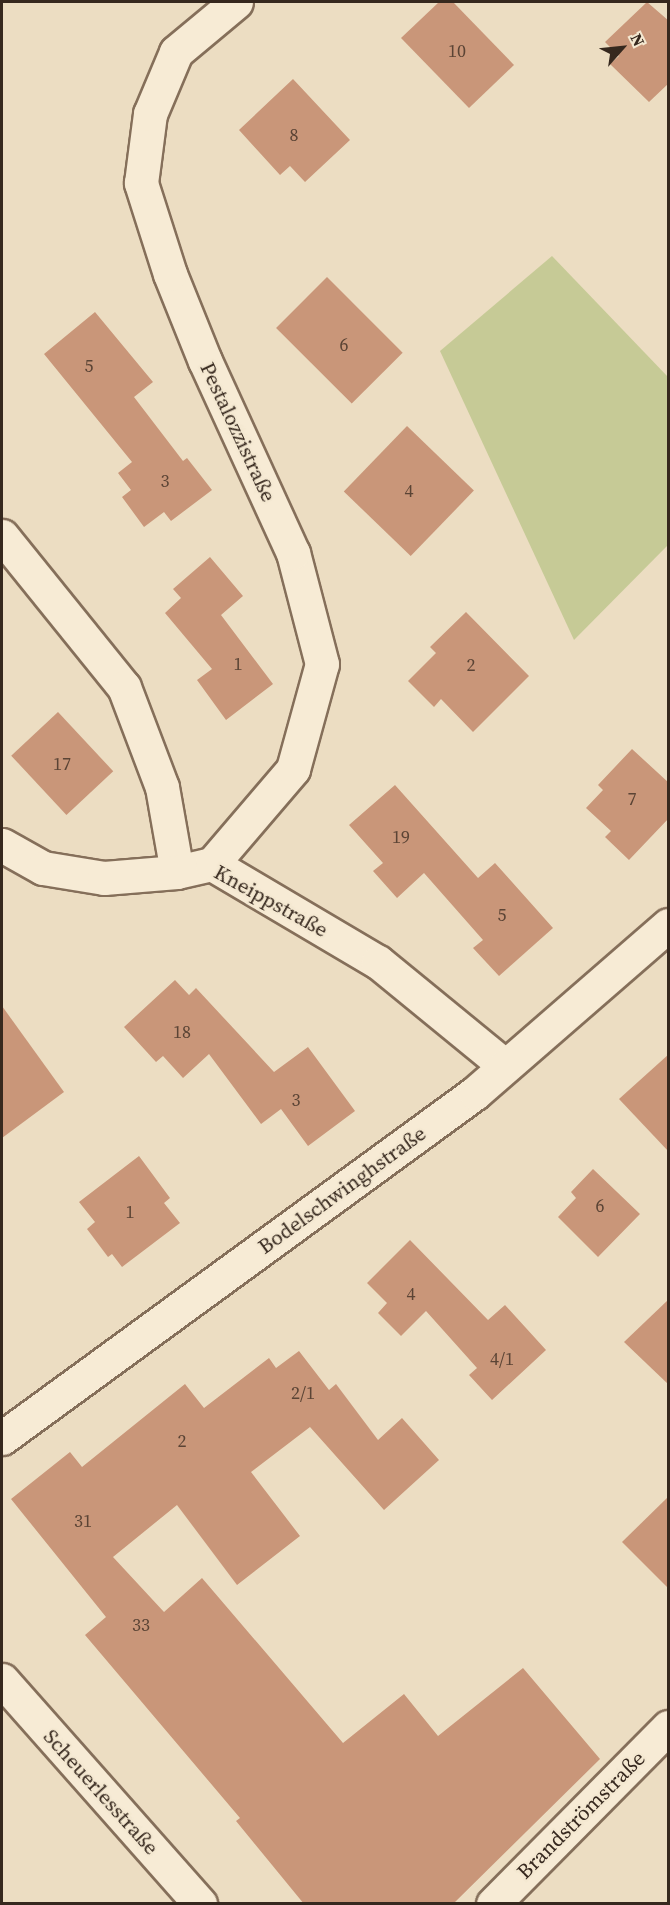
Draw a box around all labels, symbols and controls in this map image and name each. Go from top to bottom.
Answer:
north arrow [592,18,652,78]
text: N [626,30,650,50]
house number: 10 [448,40,466,62]
house number: 8 [290,124,298,146]
house number: 6 [340,334,348,356]
house number: 5 [85,355,93,377]
street label: Pestalozzistraße [195,358,281,506]
house number: 3 [161,470,169,492]
house number: 4 [405,480,413,502]
house number: 1 [234,653,242,675]
house number: 2 [467,654,475,676]
house number: 17 [53,753,71,775]
house number: 7 [628,788,636,810]
house number: 19 [392,826,410,848]
street label: Kneippstraße [210,859,332,943]
house number: 5 [498,904,506,926]
house number: 18 [173,1021,191,1043]
house number: 3 [292,1089,300,1111]
street label: Bodelschwinghstraße [253,1121,431,1259]
house number: 6 [596,1195,604,1217]
house number: 1 [126,1201,134,1223]
house number: 4 [407,1283,415,1305]
house number: 4/1 [490,1348,514,1370]
house number: 2/1 [291,1382,315,1404]
house number: 2 [178,1430,186,1452]
house number: 31 [74,1510,92,1532]
house number: 33 [132,1614,150,1636]
street label: Scheuerlesstraße [38,1724,164,1860]
street label: Brandströmstraße [512,1746,650,1884]

